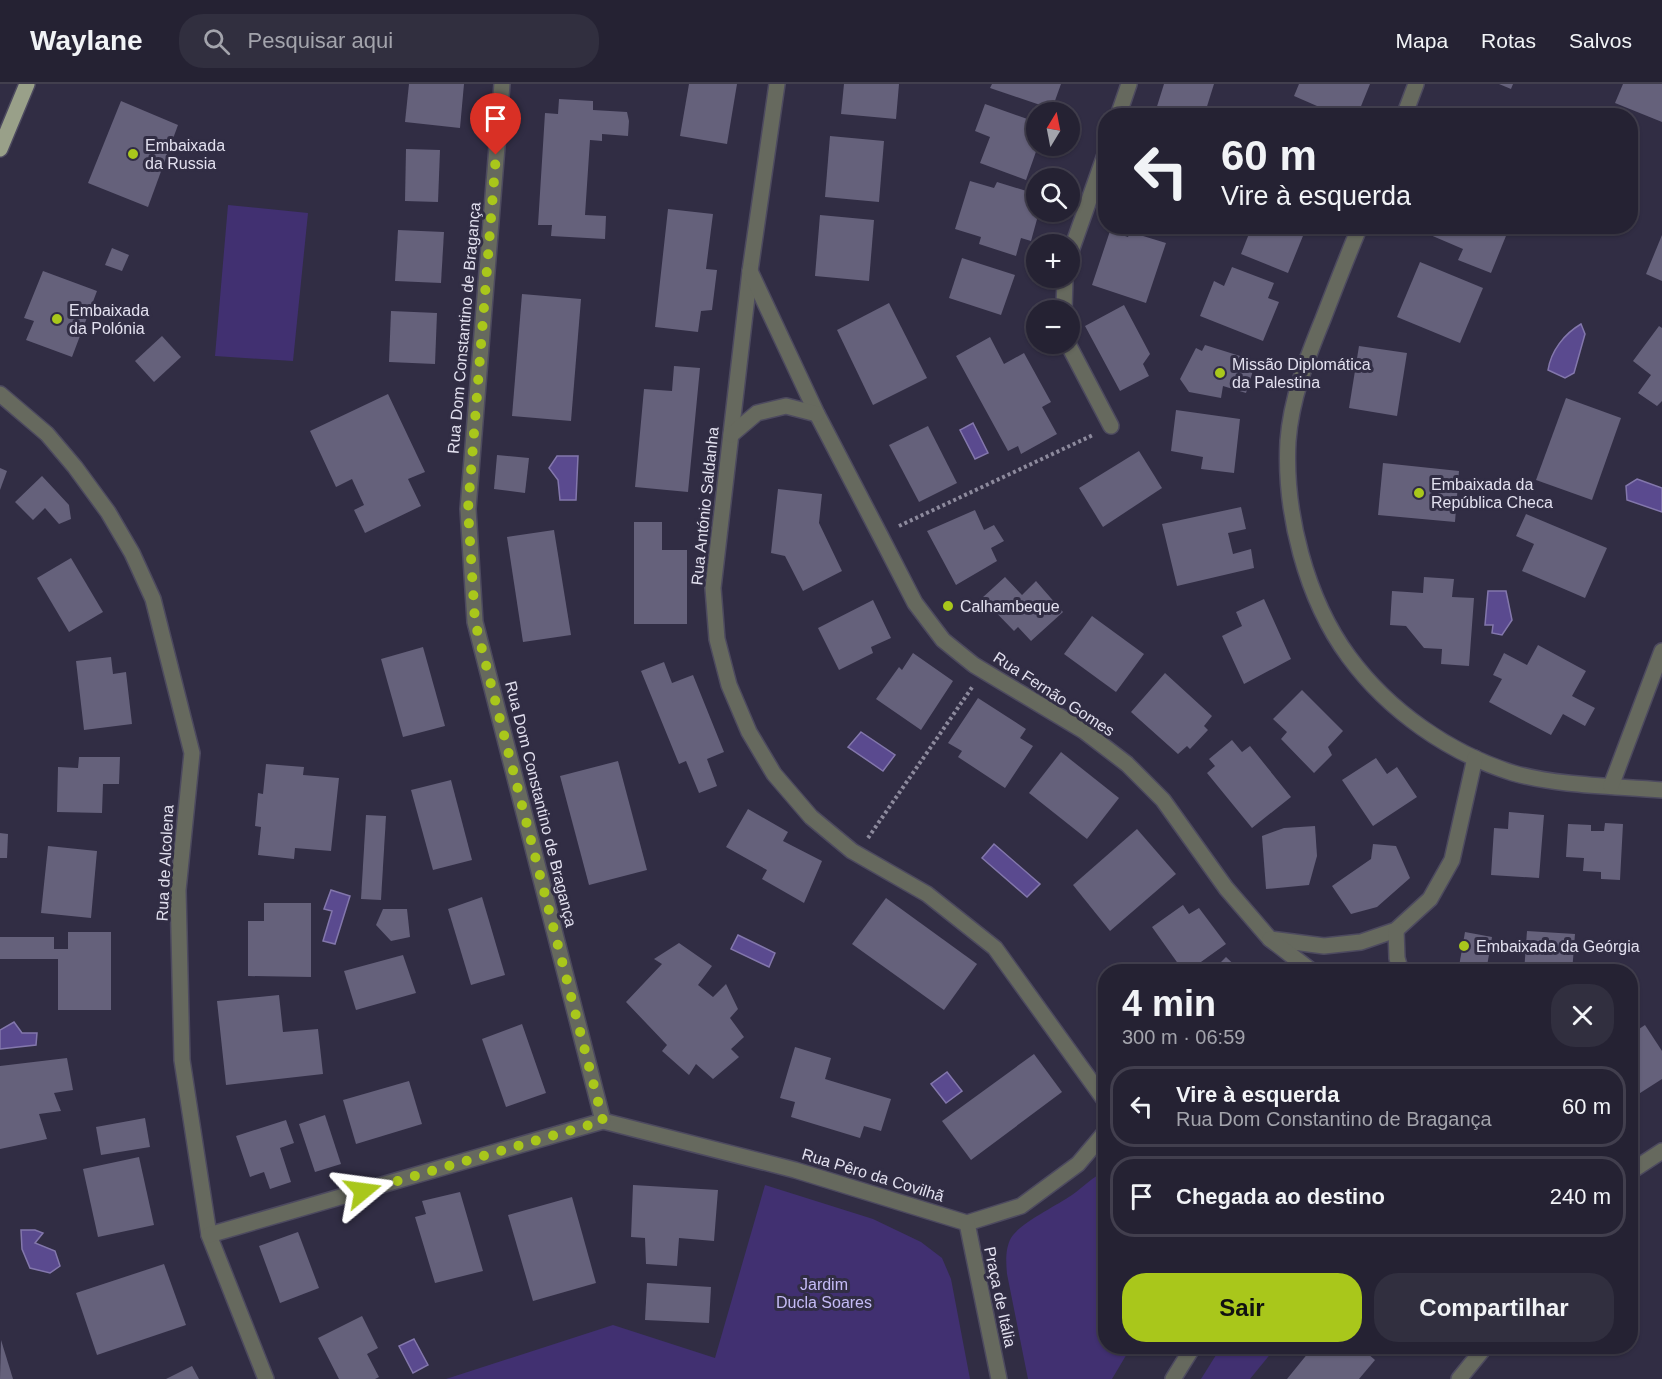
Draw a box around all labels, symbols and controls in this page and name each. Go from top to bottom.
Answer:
search box [179,14,599,68]
text: Waylane [30,25,143,56]
icon: search [200,25,233,58]
text: Pesquisar aqui [248,28,393,53]
text: Mapa [1396,29,1448,52]
text: Rotas [1481,29,1536,52]
text: Salvos [1569,29,1632,52]
pin [470,93,521,155]
icon: arrive [479,102,512,135]
north arrow [1026,102,1080,156]
map controls [1026,102,1080,354]
icon: left [1122,132,1200,210]
text: 60 m [1221,132,1317,179]
place label: Embaixada da Russia [145,137,225,172]
marker: Embaixada da Russia [126,147,140,161]
button: search [1026,168,1080,222]
text: Vire à esquerda [1221,181,1411,211]
street label: Rua Dom Constantino de Bragança [445,201,483,455]
button: + [1026,234,1080,288]
button: − [1026,300,1080,354]
place label: Embaixada da Polónia [69,302,149,337]
marker: Embaixada da Polónia [50,312,64,326]
place label: Missão Diplomática da Palestina [1232,356,1371,391]
marker: Missão Diplomática da Palestina [1213,366,1227,380]
street label: Rua António Saldanha [688,426,722,586]
place label: Embaixada da República Checa [1431,476,1553,511]
marker: Embaixada da República Checa [1412,486,1426,500]
place label: Calhambeque [960,598,1060,615]
marker: Calhambeque [941,599,955,613]
street label: Rua Fernão Gomes [990,649,1118,739]
street label: Rua Dom Constantino de Bragança [502,679,580,929]
street label: Rua de Alcolena [153,804,177,922]
place label: Embaixada da Geórgia [1476,938,1640,955]
marker: Embaixada da Geórgia [1457,939,1471,953]
text: 4 min [1122,983,1216,1024]
button: close [1551,984,1614,1047]
text: 300 m · 06:59 [1122,1026,1245,1048]
text: Vire à esquerda [1176,1082,1339,1107]
icon: left [1125,1090,1158,1123]
text: 60 m [1562,1094,1611,1119]
text: Rua Dom Constantino de Bragança [1176,1108,1492,1130]
street label: Rua Pêro da Covilhã [800,1145,946,1205]
position arrow [331,1159,395,1223]
icon: arrive [1125,1180,1158,1213]
text: Chegada ao destino [1176,1184,1385,1209]
text: 240 m [1550,1184,1611,1209]
street label: Praça de Itália [981,1245,1019,1349]
button: Sair [1122,1273,1362,1342]
button: Compartilhar [1374,1273,1614,1342]
park label: Jardim Ducla Soares [776,1276,872,1311]

